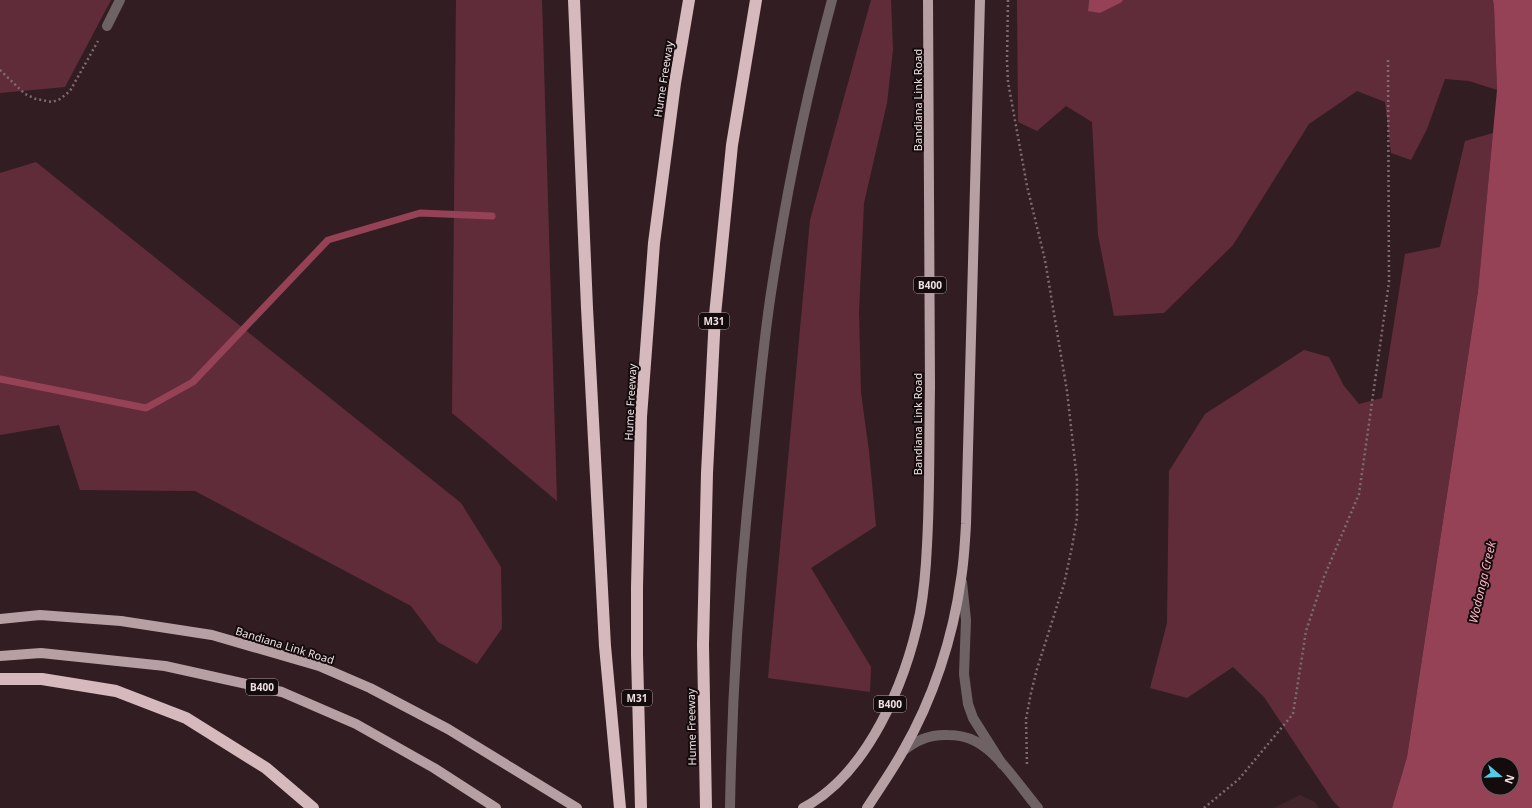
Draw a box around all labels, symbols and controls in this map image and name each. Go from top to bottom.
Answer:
street label: Hume Freeway [650,39,676,118]
street label: Bandiana Link Road [910,49,925,151]
road number: B400 [914,277,946,293]
road number: M31 [699,313,729,329]
street label: Hume Freeway [620,363,640,441]
street label: Bandiana Link Road [910,373,925,475]
water label: Wodonga Creek [1464,538,1500,625]
street label: Bandiana Link Road [234,623,336,667]
road number: B400 [246,679,278,695]
street label: Hume Freeway [683,688,699,766]
road number: M31 [622,690,652,706]
road number: B400 [874,696,906,712]
north arrow [1480,756,1520,796]
text: N [1501,773,1518,786]

